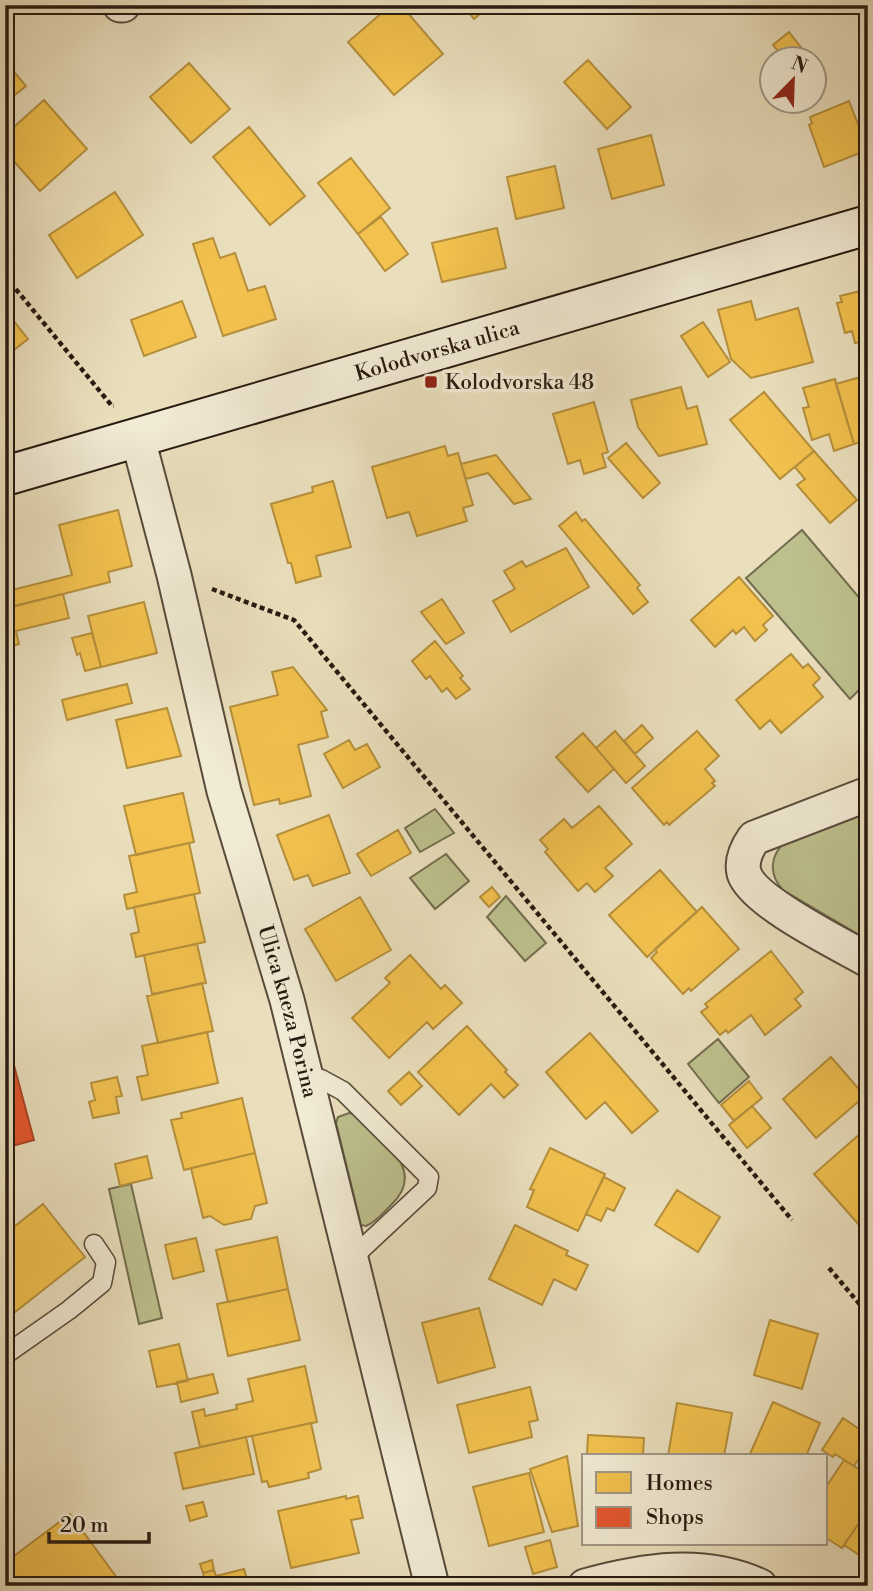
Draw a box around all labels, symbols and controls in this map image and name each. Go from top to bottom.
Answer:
north arrow [758,46,828,116]
text: N [788,51,811,79]
street label: Kolodvorska ulica [352,315,523,388]
place label: Kolodvorska 48 [445,370,594,396]
marker: Kolodvorska 48 [423,374,439,390]
street label: Ulica kneza Porina [251,922,323,1101]
legend [582,1454,828,1546]
text: Homes [646,1471,713,1497]
scale bar [49,1500,149,1544]
text: Shops [646,1505,704,1531]
text: 20 m [60,1513,109,1539]

